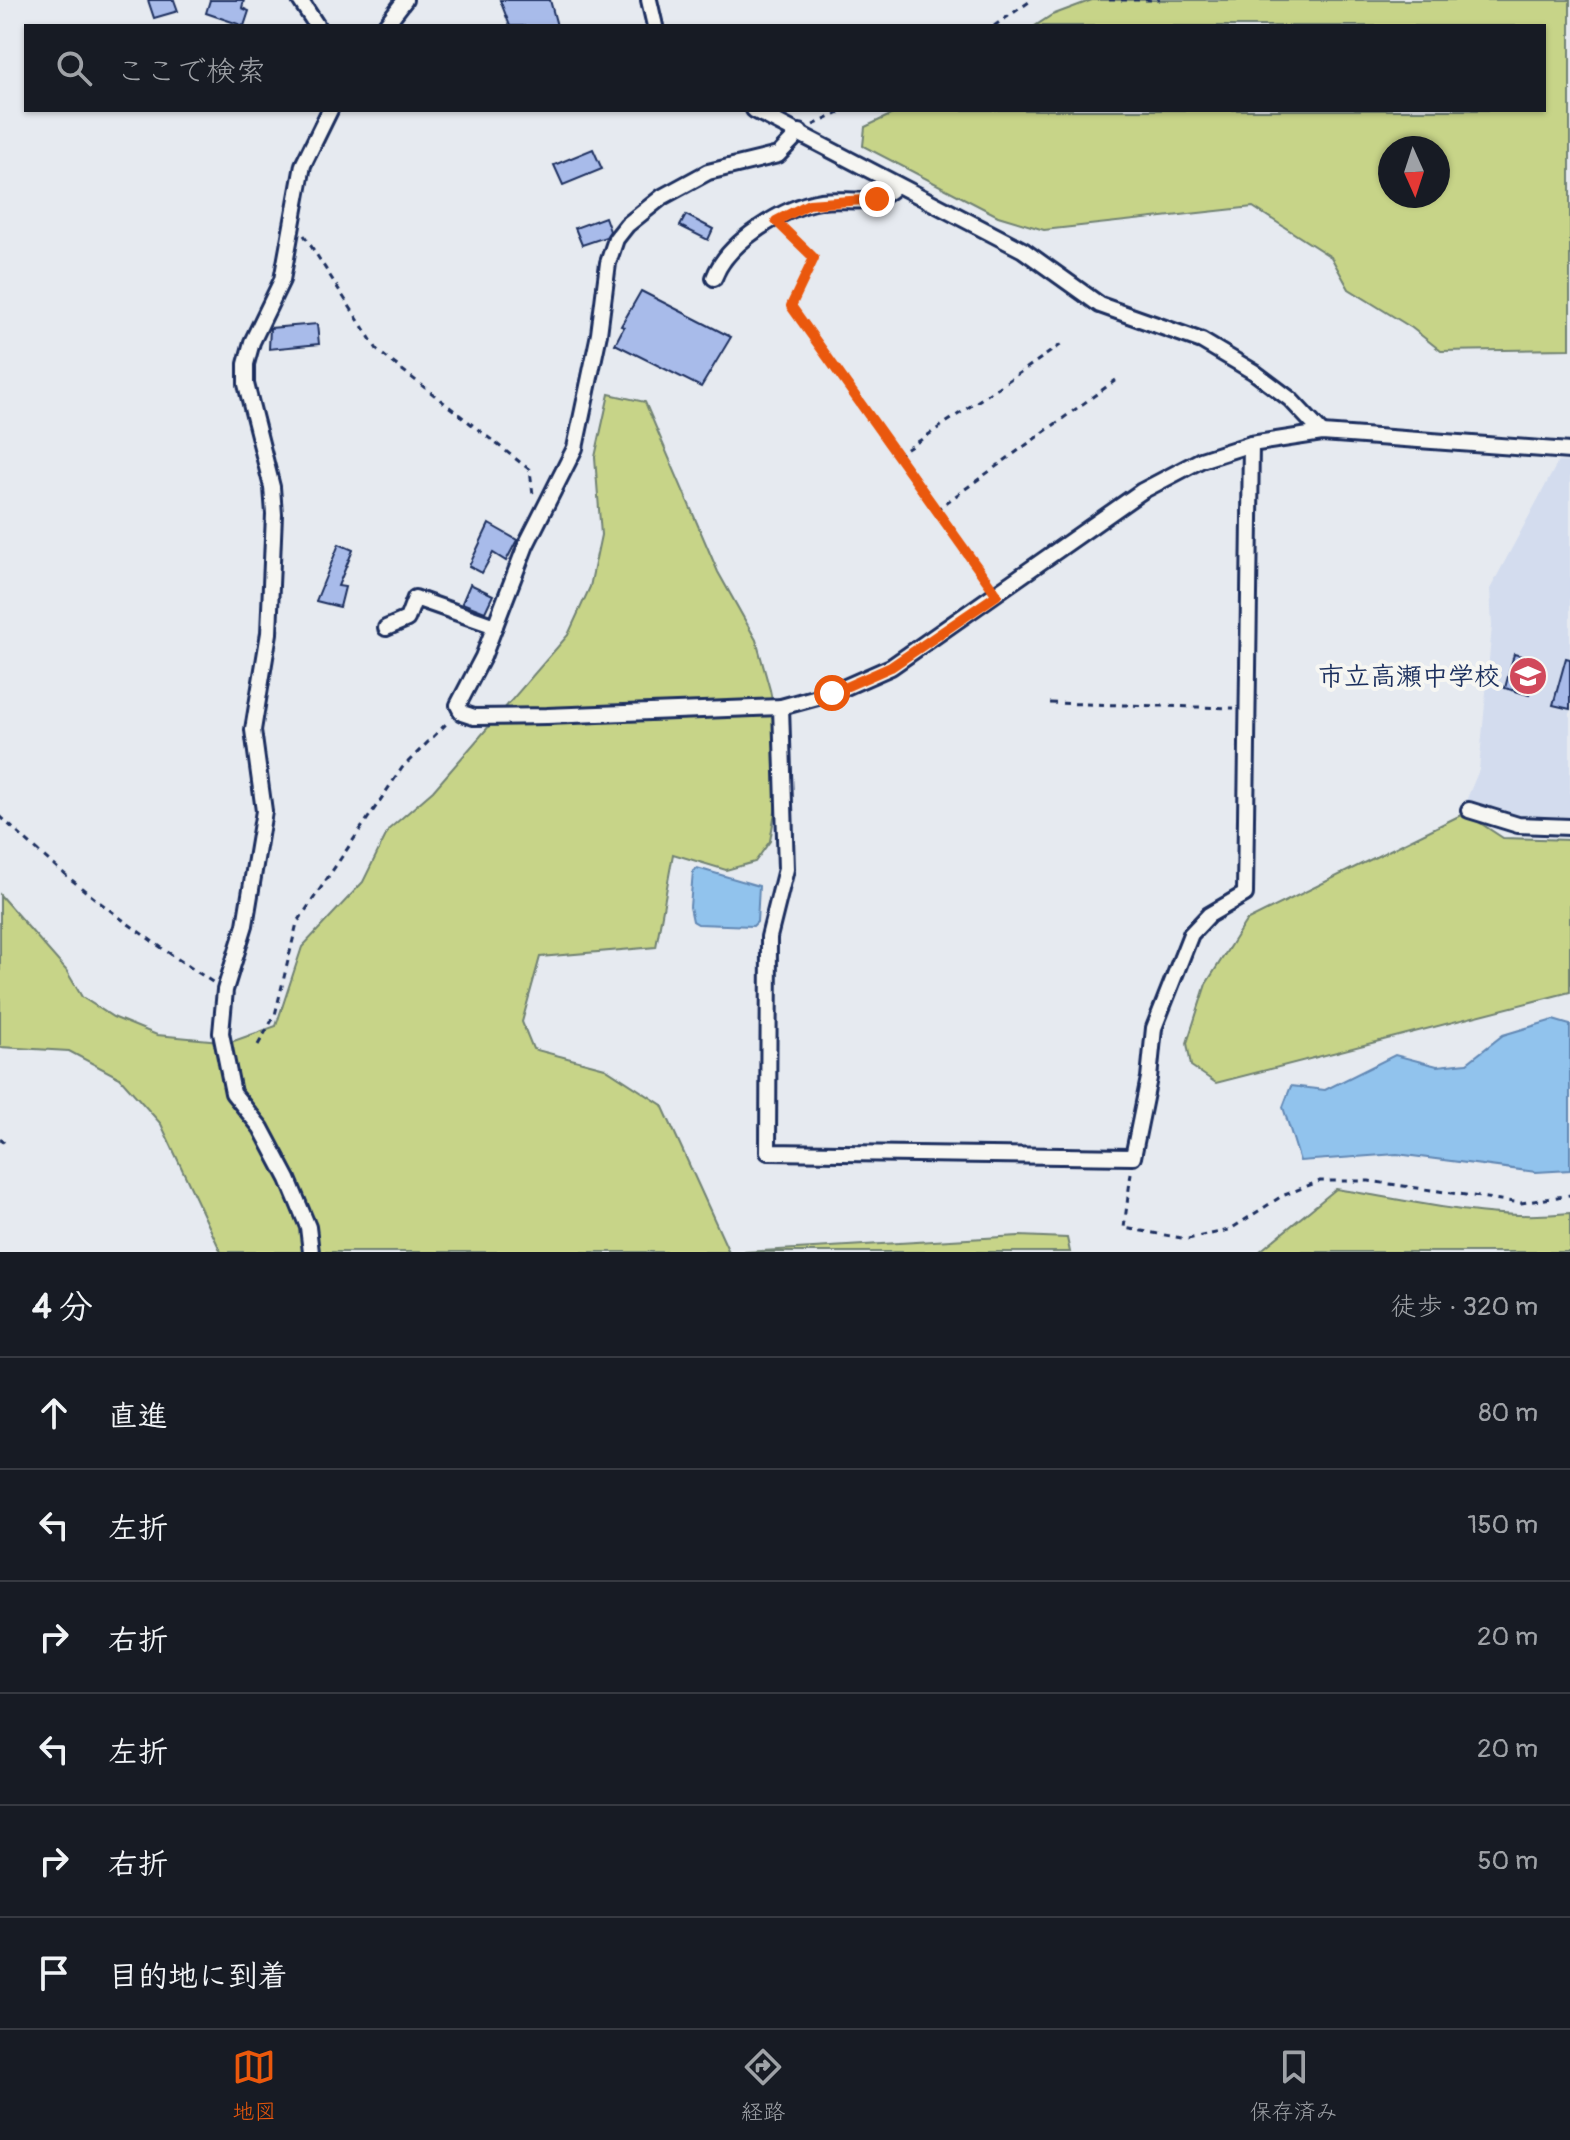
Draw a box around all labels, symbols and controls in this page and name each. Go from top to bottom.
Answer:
search box [24,24,1546,112]
icon: search [52,46,96,90]
text: ここで検索 [116,53,266,90]
north arrow [1378,136,1450,208]
route end [859,181,895,217]
school or university icon: 市立高瀬中学校 [1507,655,1549,697]
place label: 市立高瀬中学校 [1318,661,1500,693]
route start [814,675,850,711]
text: 4 分 [32,1286,93,1329]
text: 徒歩 · 320 m [1391,1291,1538,1323]
icon: ahead [32,1391,76,1435]
text: 80 m [1478,1397,1538,1429]
text: 直進 [108,1398,168,1435]
icon: left [32,1503,76,1547]
text: 150 m [1467,1509,1538,1541]
text: 左折 [108,1510,168,1547]
icon: right [32,1615,76,1659]
text: 20 m [1477,1621,1538,1653]
text: 右折 [108,1622,168,1659]
icon: left [32,1727,76,1771]
text: 20 m [1477,1733,1538,1765]
text: 左折 [108,1734,168,1771]
icon: right [32,1839,76,1883]
text: 50 m [1477,1845,1538,1877]
text: 右折 [108,1846,168,1883]
icon: arrive [32,1951,76,1995]
text: 目的地に到着 [108,1958,288,1995]
tab: 地図 [232,2045,276,2126]
tab: 経路 [741,2045,785,2126]
tab: 保存済み [1250,2045,1338,2126]

